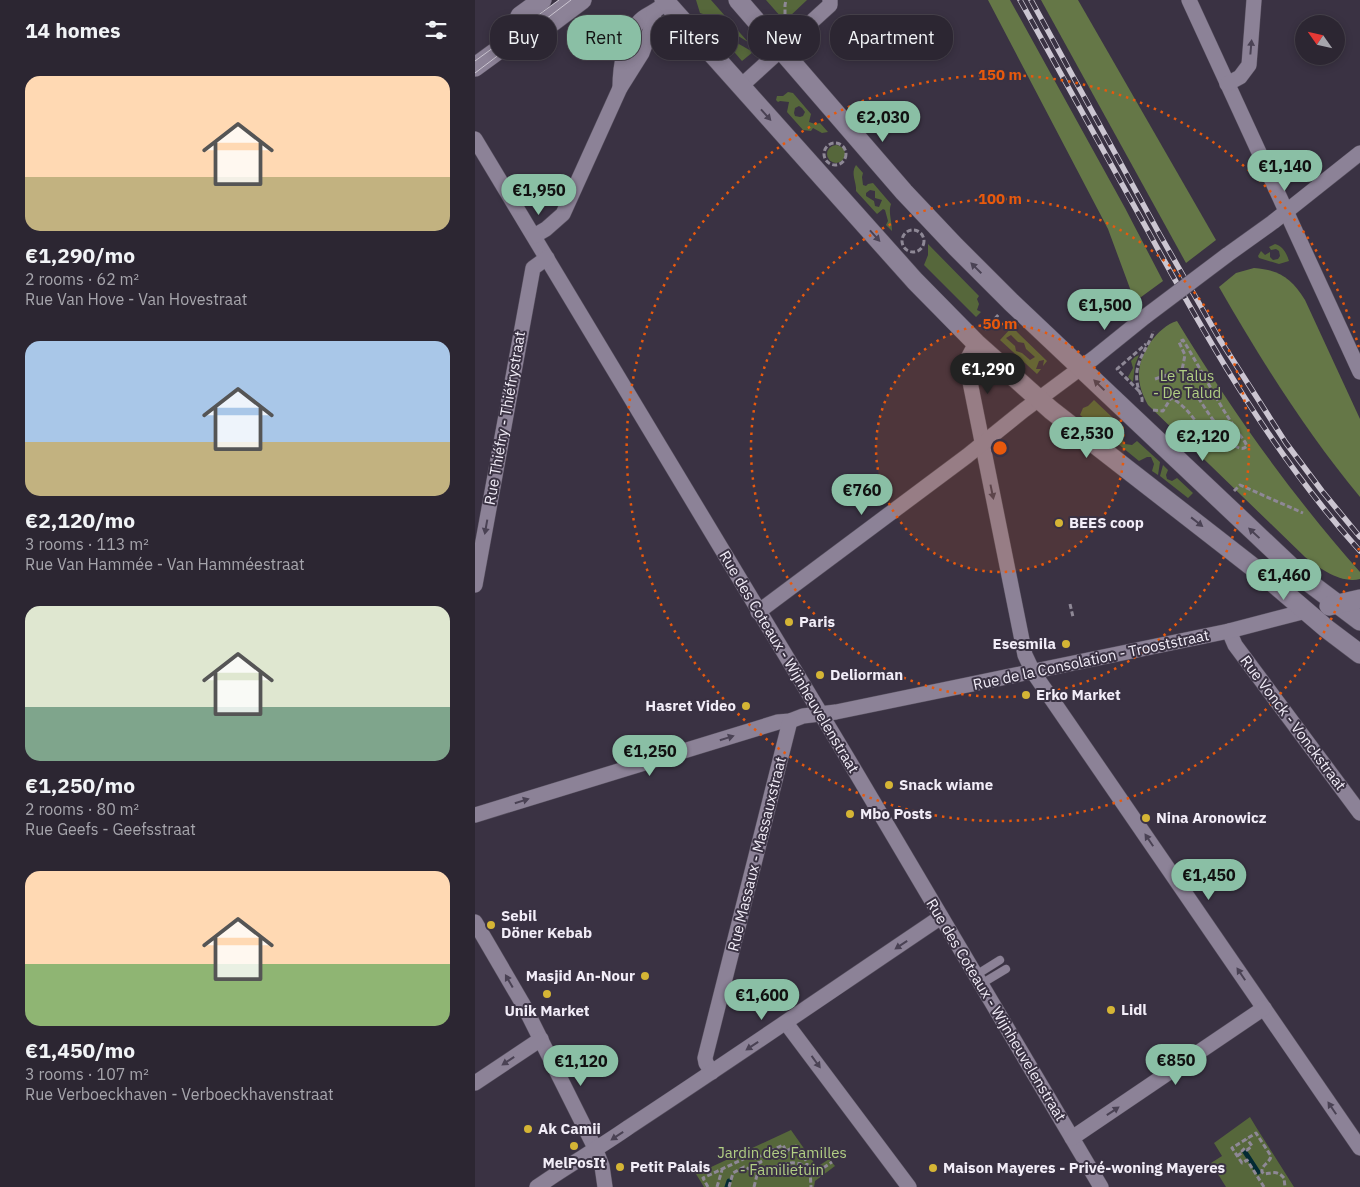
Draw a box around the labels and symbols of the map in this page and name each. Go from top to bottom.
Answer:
north arrow [1295,15,1345,65]
one-way arrow [1247,39,1255,55]
text: 150 m [978,65,1022,84]
pin: €2,030 [842,100,924,143]
one-way arrow [761,108,772,121]
pin: €1,140 [1244,150,1326,192]
pin: €1,950 [498,174,580,216]
text: 100 m [978,189,1022,208]
one-way arrow [869,230,880,243]
one-way arrow [970,262,982,274]
pin: €1,500 [1064,288,1146,331]
text: 50 m [983,314,1017,333]
street label: Rue Thiéfry - Thiéfrystraat [480,329,529,506]
pin: €1,290 [947,352,1029,395]
park label: Le Talus - De Talud [1153,366,1221,402]
one-way arrow [1093,379,1105,391]
pin: €2,530 [1046,416,1128,459]
pin: €2,120 [1162,420,1244,462]
centre of rings [991,439,1009,457]
pin: €760 [832,474,892,516]
one-way arrow [988,484,996,500]
place label: BEES coop [1069,513,1144,532]
marker: BEES coop [1053,517,1065,529]
one-way arrow [1190,517,1203,528]
one-way arrow [481,519,489,535]
one-way arrow [1249,527,1261,539]
street label: Rue des Coteaux - Wijnheuvelenstraat [715,547,864,776]
pin: €1,460 [1243,558,1325,601]
place label: Paris [799,612,836,631]
marker: Paris [783,616,795,628]
street label: Rue de la Consolation - Trooststraat [971,625,1211,694]
place label: Esesmila [993,634,1056,653]
marker: Esesmila [1060,638,1072,650]
street label: Rue Vonck - Vonckstraat [1236,651,1350,794]
place label: Deliorman [830,665,903,684]
marker: Deliorman [814,669,826,681]
place label: Erko Market [1036,685,1121,704]
marker: Erko Market [1020,689,1032,701]
place label: Hasret Video [645,696,736,715]
marker: Hasret Video [740,700,752,712]
one-way arrow [720,733,735,741]
pin: €1,250 [609,734,691,777]
street label: Rue Massaux - Massauxstraat [723,755,790,953]
place label: Snack wiame [899,775,993,794]
marker: Snack wiame [883,779,895,791]
one-way arrow [514,796,529,804]
place label: Mbo Posts [860,804,933,823]
marker: Mbo Posts [844,808,856,820]
place label: Nina Aronowicz [1156,808,1267,827]
marker: Nina Aronowicz [1140,812,1152,824]
one-way arrow [1144,833,1154,847]
pin: €1,450 [1168,858,1250,901]
street label: Rue des Coteaux - Wijnheuvelenstraat [922,895,1071,1124]
place label: Sebil Döner Kebab [501,906,592,942]
marker: Sebil Döner Kebab [485,919,497,931]
one-way arrow [894,940,908,949]
place label: Masjid An-Nour [526,966,635,985]
one-way arrow [1236,967,1246,981]
marker: Masjid An-Nour [639,970,651,982]
one-way arrow [505,975,514,988]
pin: €1,600 [721,978,803,1021]
marker: Unik Market [541,988,553,1000]
place label: Lidl [1121,1000,1147,1019]
place label: Unik Market [504,1001,590,1020]
marker: Lidl [1105,1004,1117,1016]
one-way arrow [745,1041,759,1051]
pin: €1,120 [540,1044,622,1087]
pin: €850 [1146,1044,1206,1086]
one-way arrow [810,1055,821,1068]
one-way arrow [501,1056,515,1065]
one-way arrow [1327,1101,1337,1115]
one-way arrow [1106,1106,1119,1116]
place label: Ak Camii [538,1119,601,1138]
marker: Ak Camii [522,1123,534,1135]
one-way arrow [610,1131,623,1141]
marker: MelPosIt [568,1140,580,1152]
park label: Jardin des Familles - Familietuin [717,1143,847,1179]
place label: MelPosIt [542,1153,606,1172]
place label: Petit Palais [630,1157,711,1176]
place label: Maison Mayeres - Privé-woning Mayeres [943,1158,1226,1177]
marker: Petit Palais [614,1161,626,1173]
marker: Maison Mayeres - Privé-woning Mayeres [927,1162,939,1174]

